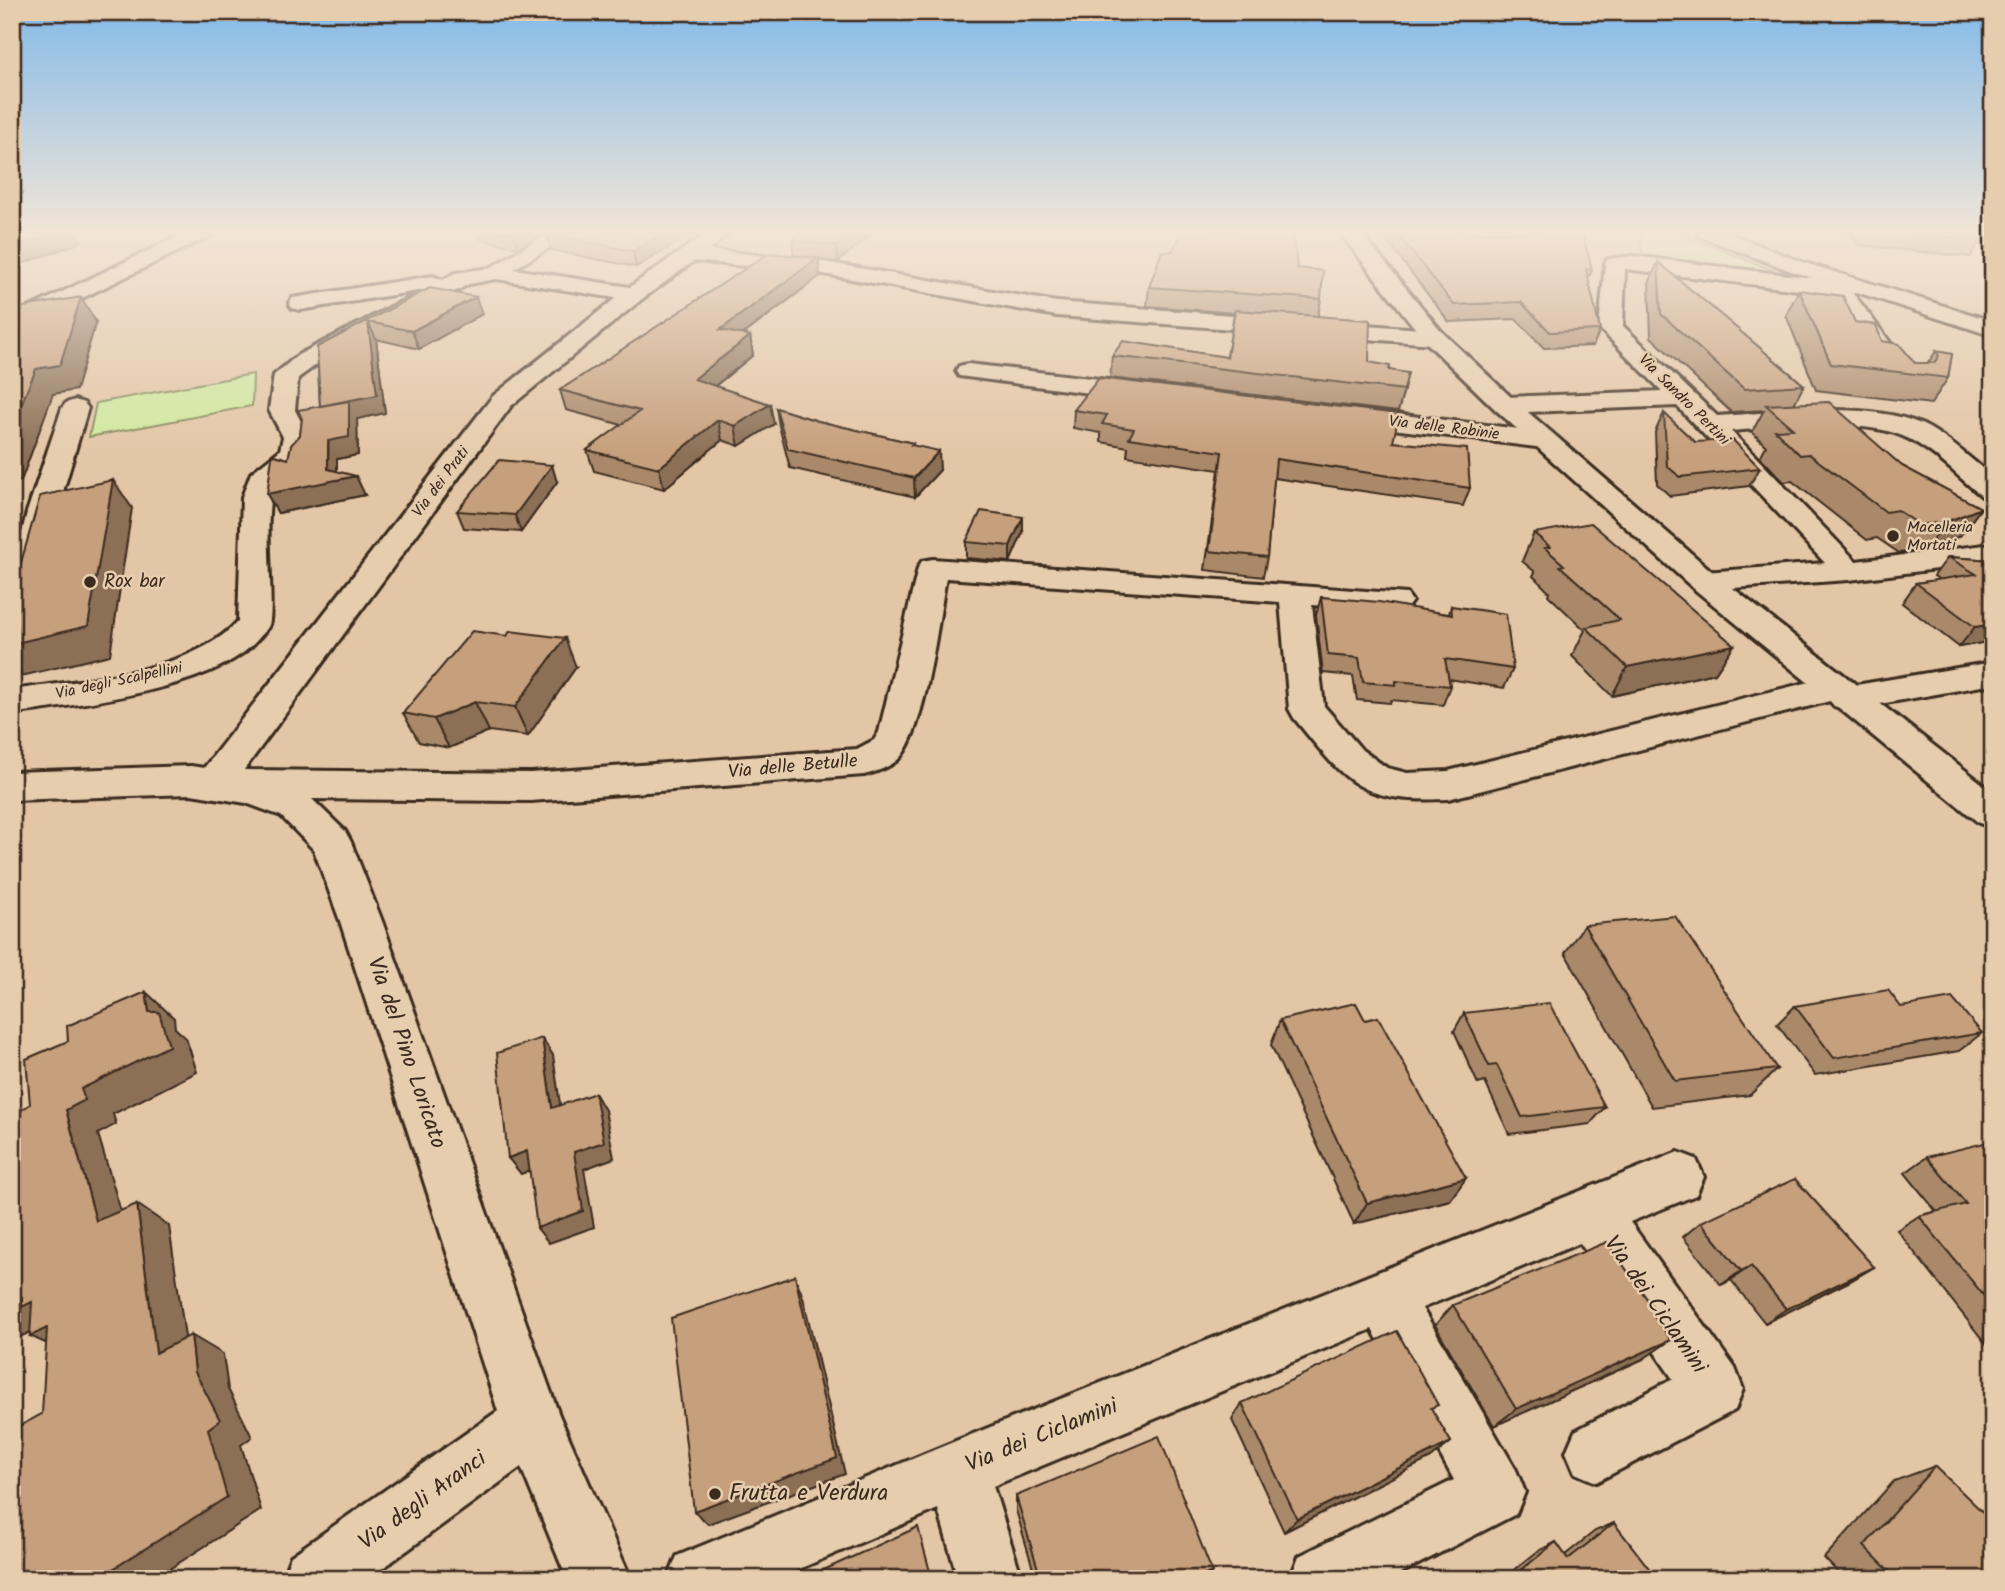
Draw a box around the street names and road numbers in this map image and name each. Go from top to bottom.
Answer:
street label: Via Sandro Pertini [1632,348,1737,453]
street label: Via delle Robinie [1387,409,1501,447]
street label: Via dei Prati [406,440,477,523]
street label: Via degli Scalpellini [53,655,186,707]
street label: Via delle Betulle [727,746,859,788]
street label: Via del Pino Loricato [356,952,456,1154]
street label: Via dei Ciclamini [1594,1228,1717,1383]
street label: Via dei Ciclamini [960,1388,1125,1483]
street label: Via degli Aranci [351,1441,496,1560]

